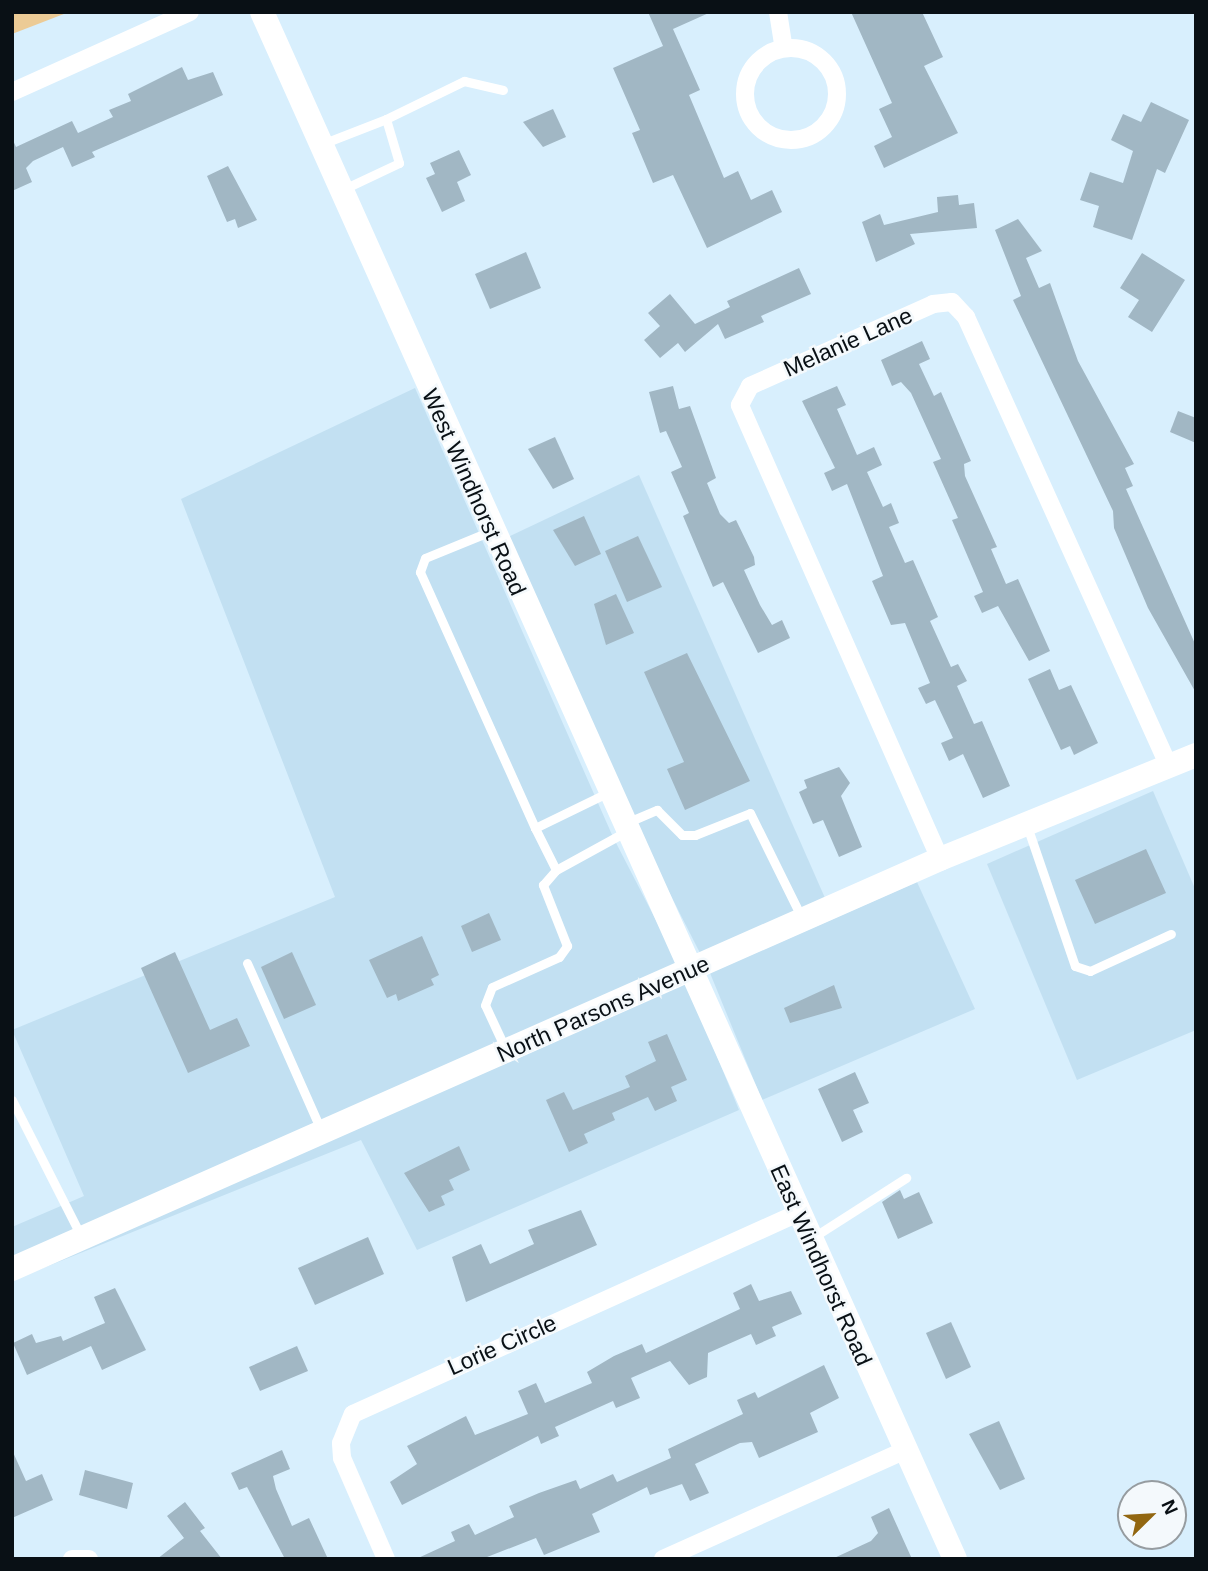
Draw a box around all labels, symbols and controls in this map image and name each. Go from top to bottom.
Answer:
street label: Melanie Lane [779,301,917,383]
street label: West Windhorst Road [416,384,532,600]
street label: North Parsons Avenue [492,949,714,1069]
street label: East Windhorst Road [764,1160,878,1370]
street label: Lorie Circle [443,1309,561,1381]
north arrow [1117,1480,1187,1550]
text: N [1157,1497,1182,1518]

